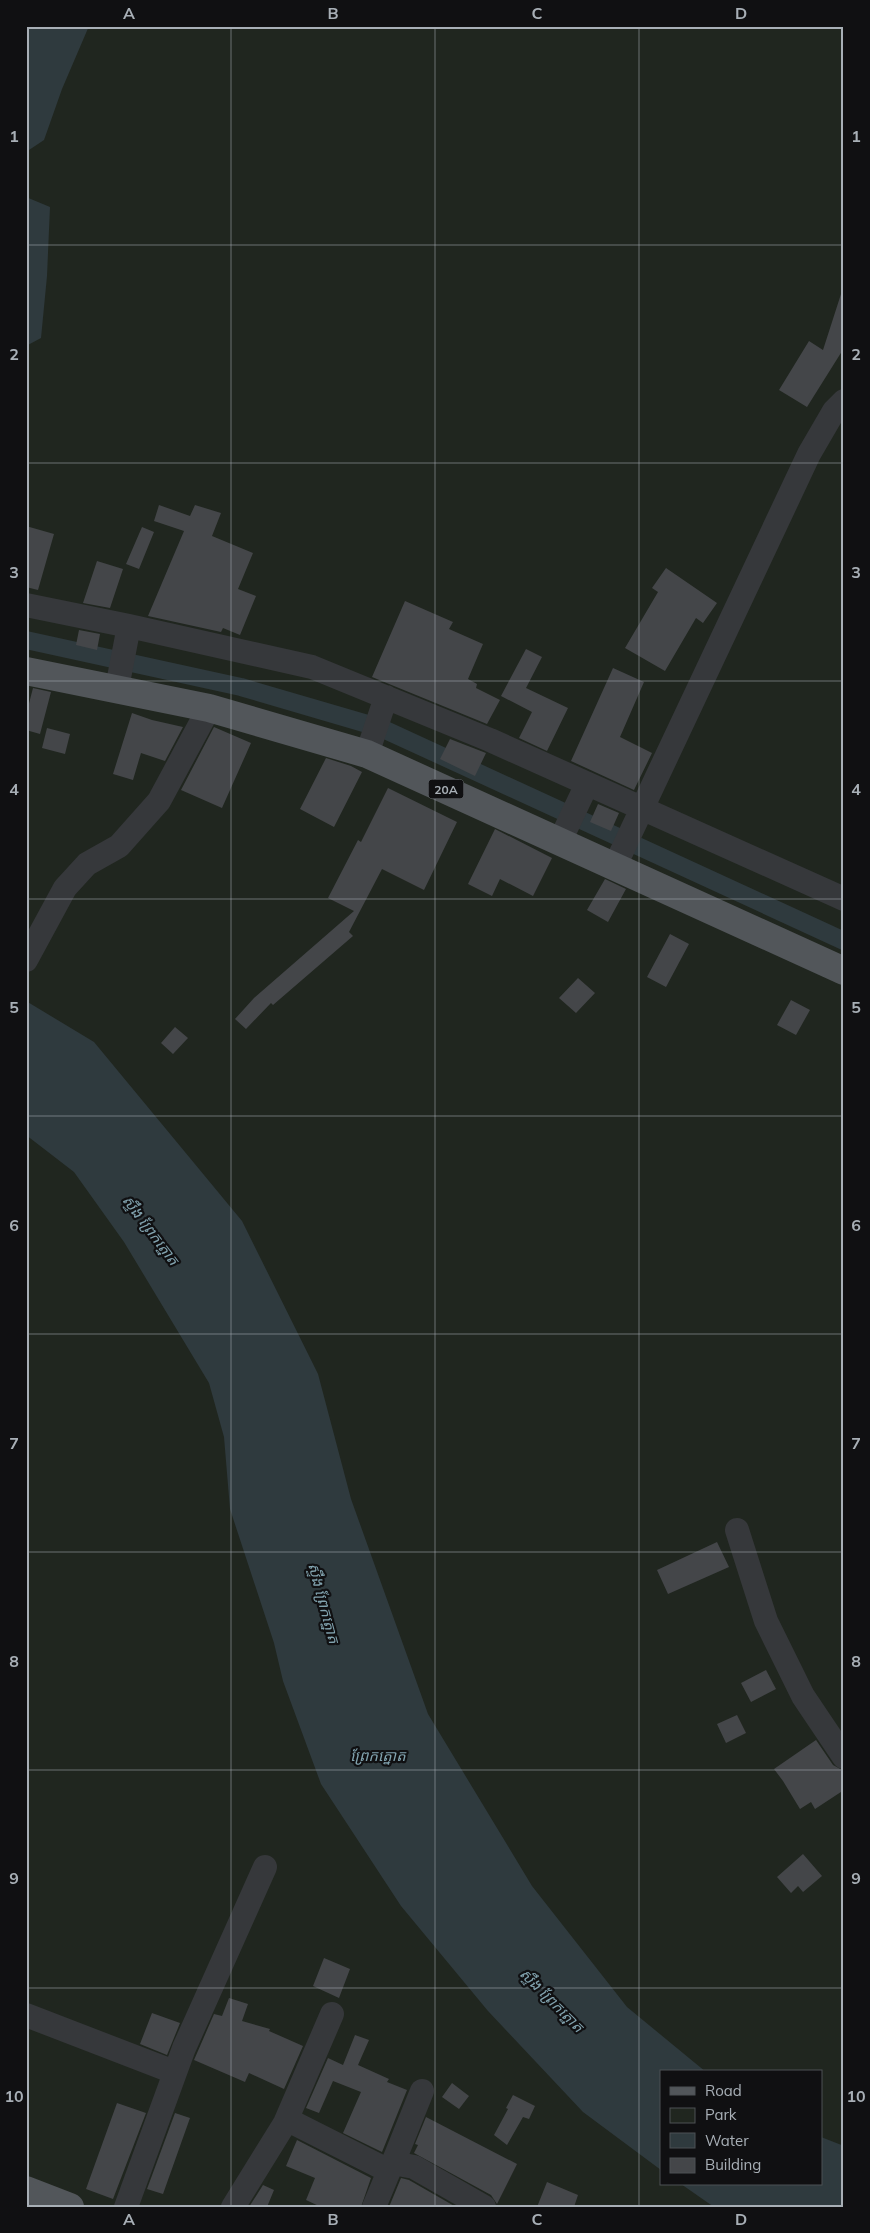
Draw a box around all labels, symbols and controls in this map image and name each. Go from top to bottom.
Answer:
text: A [123,3,135,23]
text: B [327,3,339,23]
text: C [532,3,543,23]
text: D [735,3,747,23]
text: 1 [9,126,19,146]
text: 1 [851,126,861,146]
text: 2 [9,344,19,364]
text: 2 [851,344,861,364]
text: 3 [9,562,19,582]
text: 3 [851,562,861,582]
text: 4 [9,779,19,799]
text: 4 [851,779,861,799]
road number: 20A [428,780,464,799]
text: 5 [9,997,19,1017]
text: 5 [851,997,861,1017]
water label: ស្ទឹង ព្រែកត្នោត [118,1191,184,1270]
text: 6 [9,1215,19,1235]
text: 6 [851,1215,861,1235]
text: 7 [9,1433,19,1453]
text: 7 [851,1433,861,1453]
water label: ស្ទឹង ព្រែកត្នោត [304,1561,344,1647]
text: 8 [9,1651,19,1671]
text: 8 [851,1651,861,1671]
water label: ព្រែកត្នោត [350,1746,407,1765]
text: 9 [9,1868,19,1888]
text: 9 [851,1868,861,1888]
water label: ស្ទឹង ព្រែកត្នោត [516,1964,589,2037]
legend [660,2070,822,2186]
text: Road [705,2081,742,2100]
text: 10 [4,2086,24,2106]
text: 10 [846,2086,866,2106]
text: Park [705,2105,737,2124]
text: Water [705,2131,749,2150]
text: Building [705,2155,761,2174]
text: A [123,2209,135,2229]
text: B [327,2209,339,2229]
text: C [532,2209,543,2229]
text: D [735,2209,747,2229]

